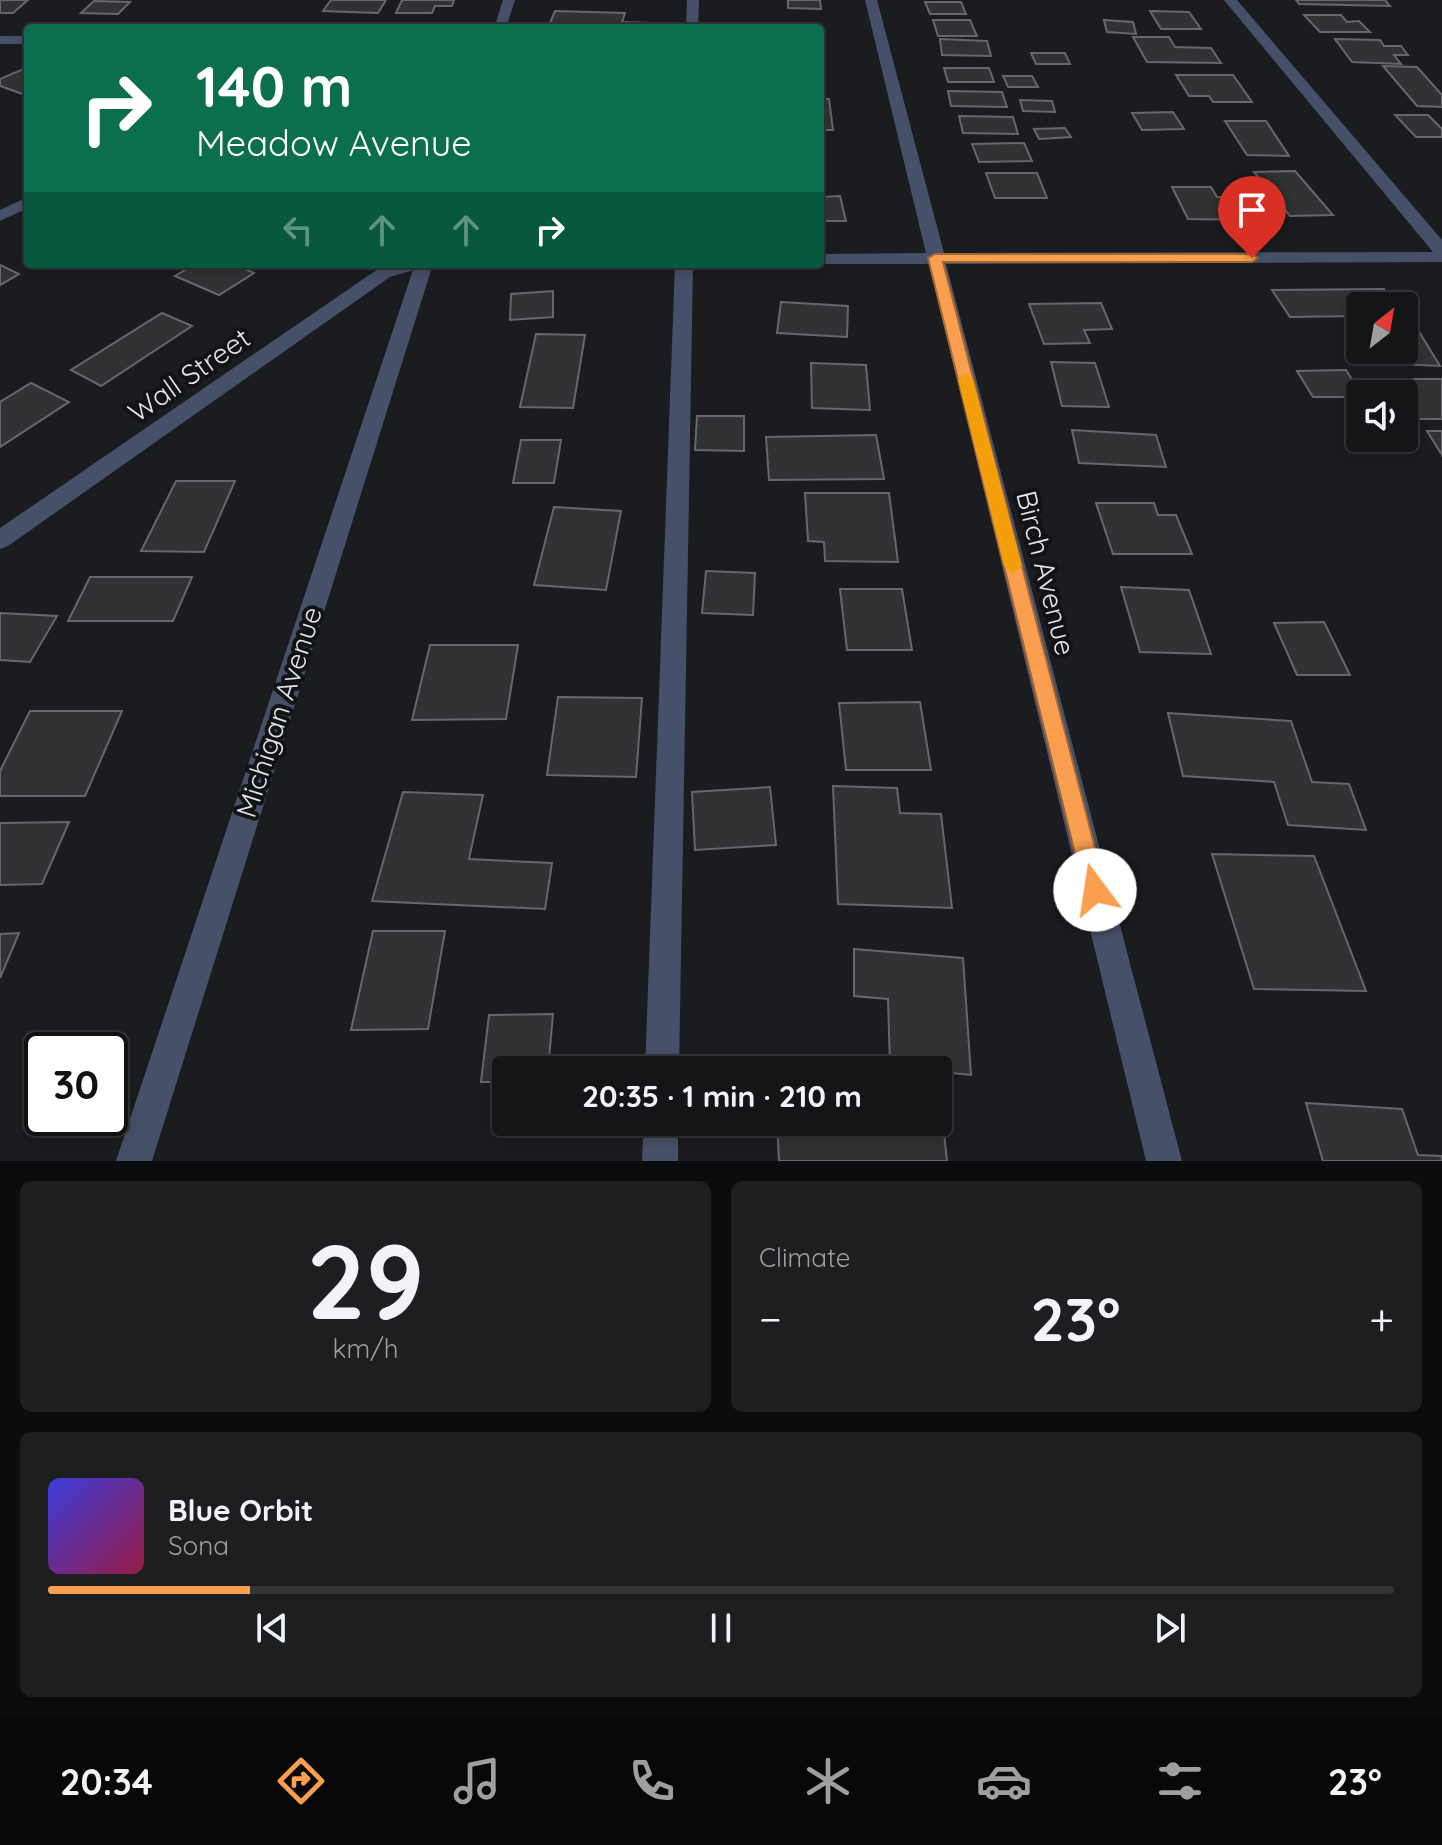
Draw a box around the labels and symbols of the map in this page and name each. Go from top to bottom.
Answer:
pin [1218,176,1286,258]
north arrow [1346,292,1418,364]
street label: Wall Street [121,320,256,429]
street label: Birch Avenue [1009,487,1084,659]
street label: Michigan Avenue [228,602,329,822]
position arrow [1053,848,1137,932]
speed limit sign: 30 [24,1032,128,1136]

